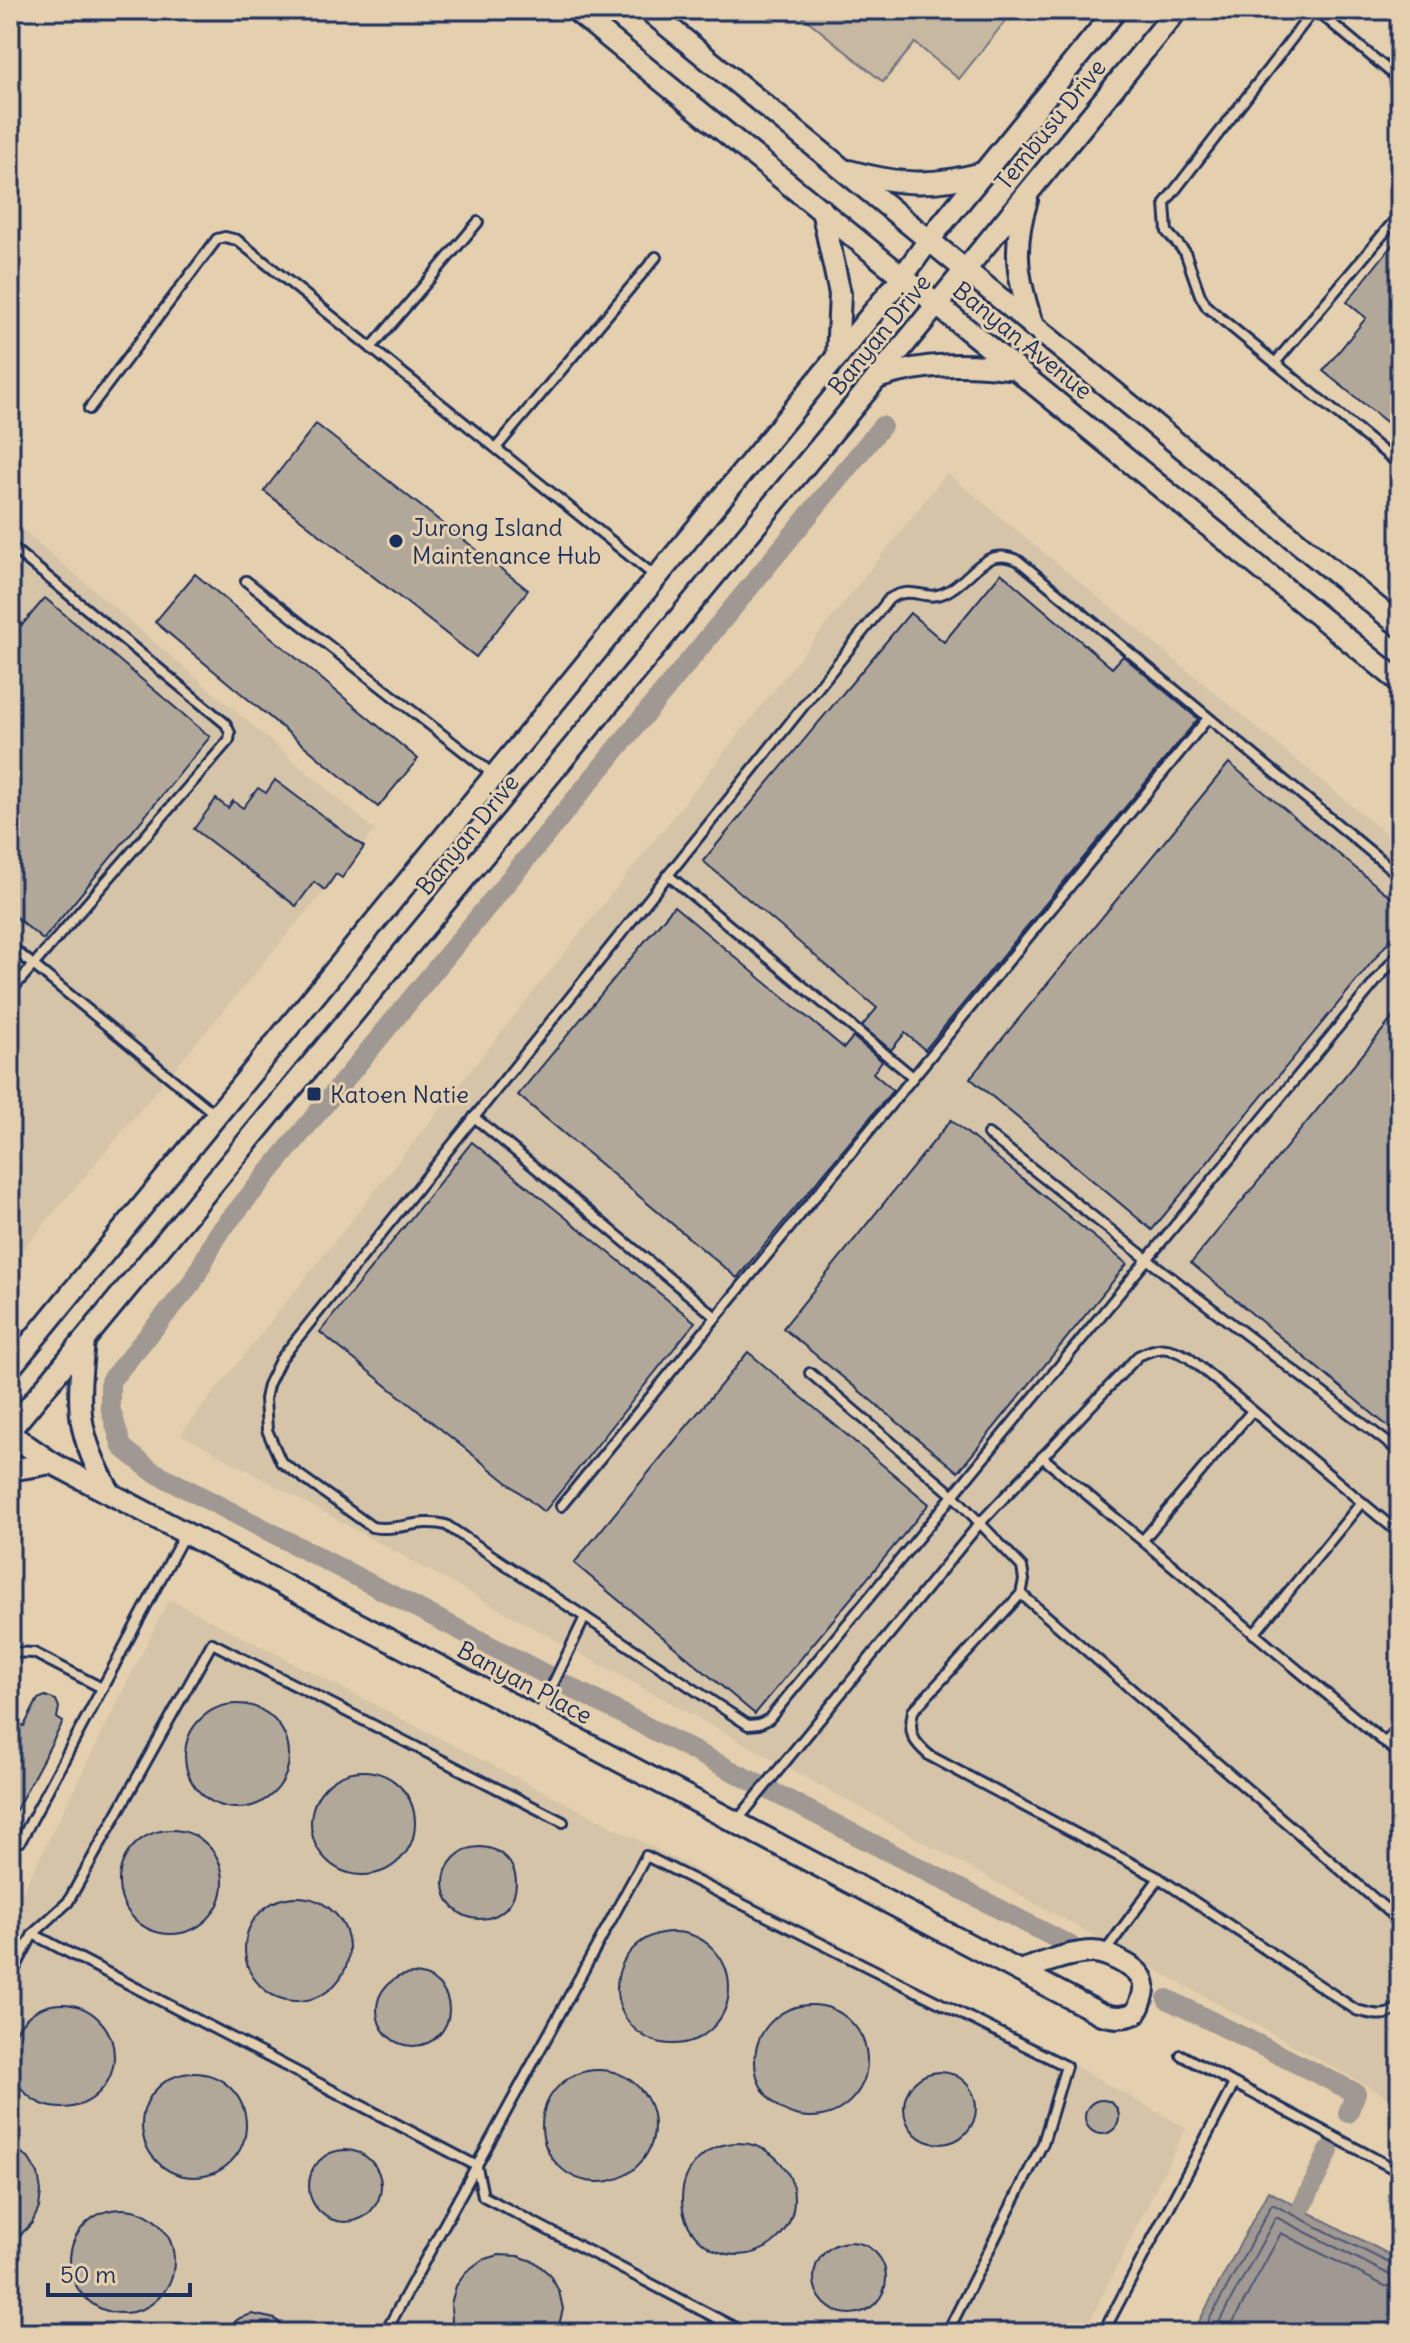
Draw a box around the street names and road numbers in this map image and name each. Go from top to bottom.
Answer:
street label: Tembusu Drive [988,53,1112,195]
street label: Banyan Drive [821,267,937,401]
street label: Banyan Avenue [947,275,1099,405]
street label: Banyan Drive [409,767,525,901]
street label: Banyan Place [453,1634,597,1730]

